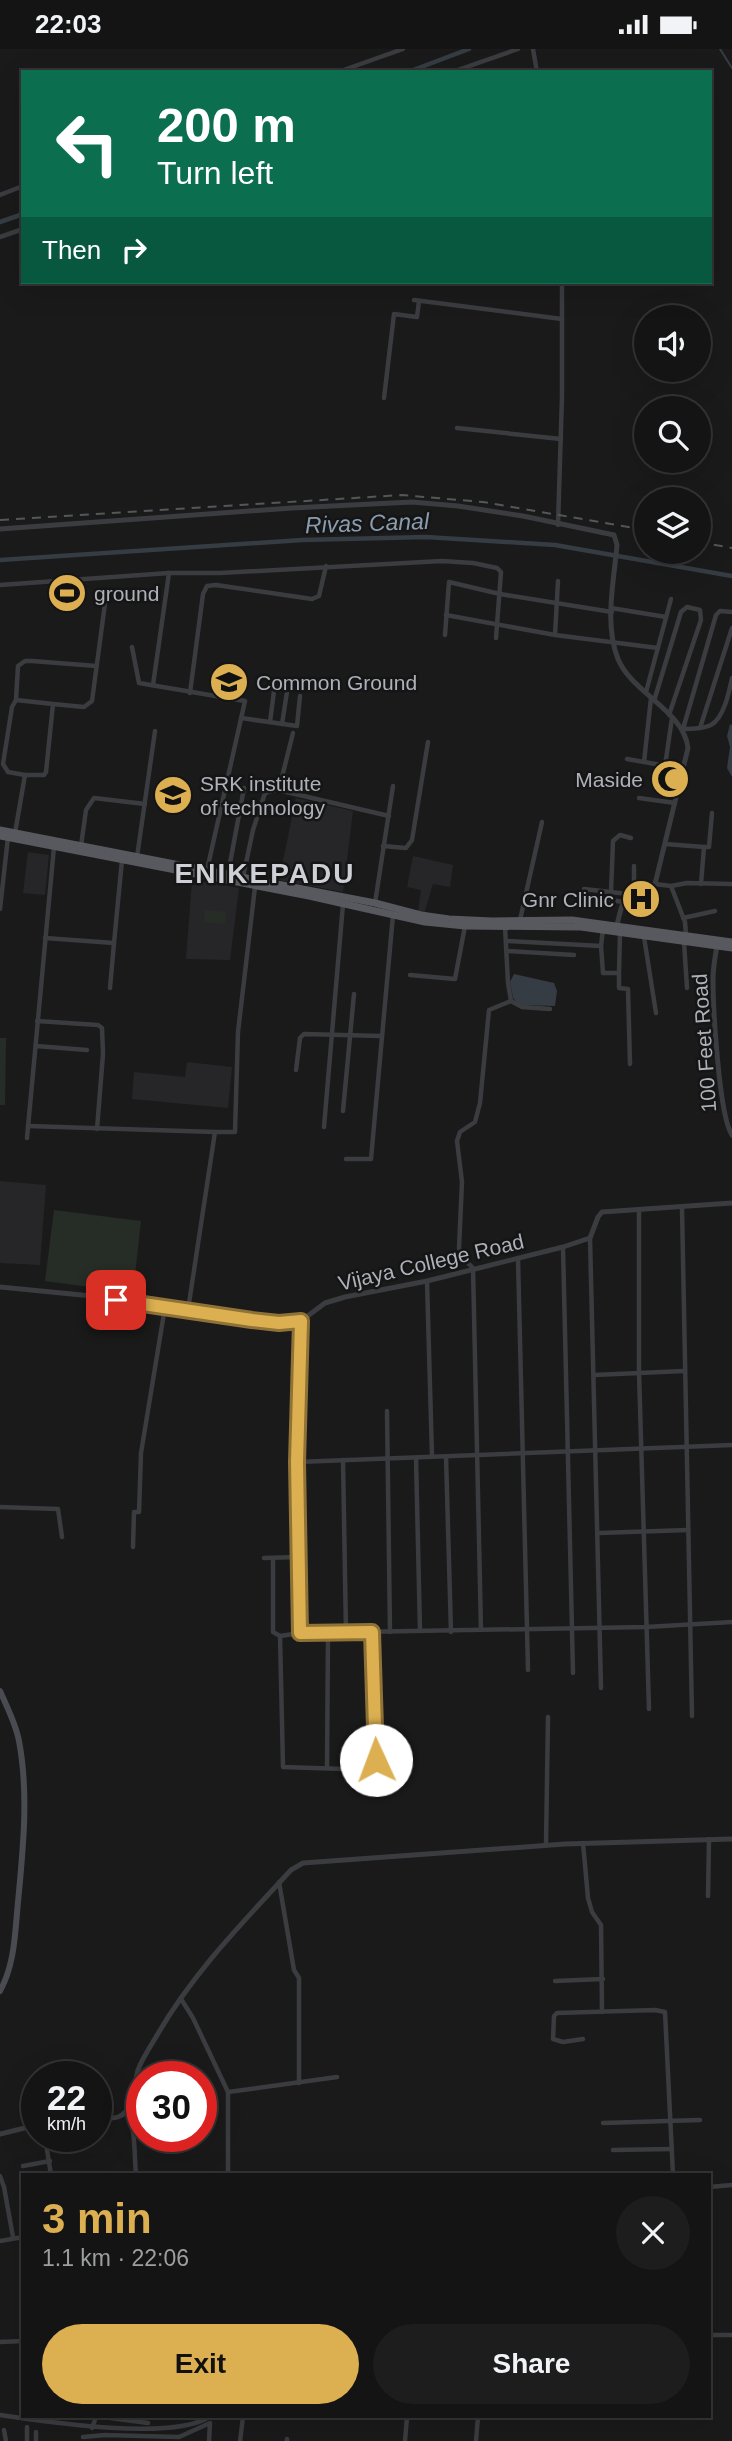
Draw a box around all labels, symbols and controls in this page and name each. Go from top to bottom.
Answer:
text: 22:03 [35,9,102,39]
icon: left [42,98,133,189]
text: 200 m [157,98,296,152]
text: Turn left [157,155,273,191]
icon: right [115,231,153,269]
text: Then [42,235,101,265]
map controls [634,305,711,564]
button: sound [634,305,711,382]
button: search [634,396,711,473]
button: layers [634,487,711,564]
water label: Rivas Canal [305,508,430,538]
sports icon: ground [46,572,88,614]
place label: ground [94,582,159,605]
school or university icon: Common Ground [208,661,250,703]
place label: Common Ground [256,671,417,694]
mosque icon: Maside [649,758,691,800]
place label: Maside [575,768,643,791]
place label: SRK institute of technology [200,772,325,819]
school or university icon: SRK institute of technology [152,774,194,816]
district label: ENIKEPADU [175,858,355,889]
hospital icon: Gnr Clinic [620,878,662,920]
place label: Gnr Clinic [522,888,614,911]
street label: 100 Feet Road [688,973,720,1113]
street label: Vijaya College Road [336,1229,526,1295]
pin [86,1270,146,1330]
icon: arrive [97,1281,135,1319]
position arrow [339,1723,413,1797]
speed limit sign: 30 [126,2061,217,2152]
text: 22 [47,2078,86,2117]
text: km/h [47,2114,86,2134]
text: 3 min [42,2195,152,2242]
button: close [616,2196,690,2270]
text: 1.1 km · 22:06 [42,2245,189,2271]
button: Exit [42,2324,359,2404]
button: Share [373,2324,690,2404]

